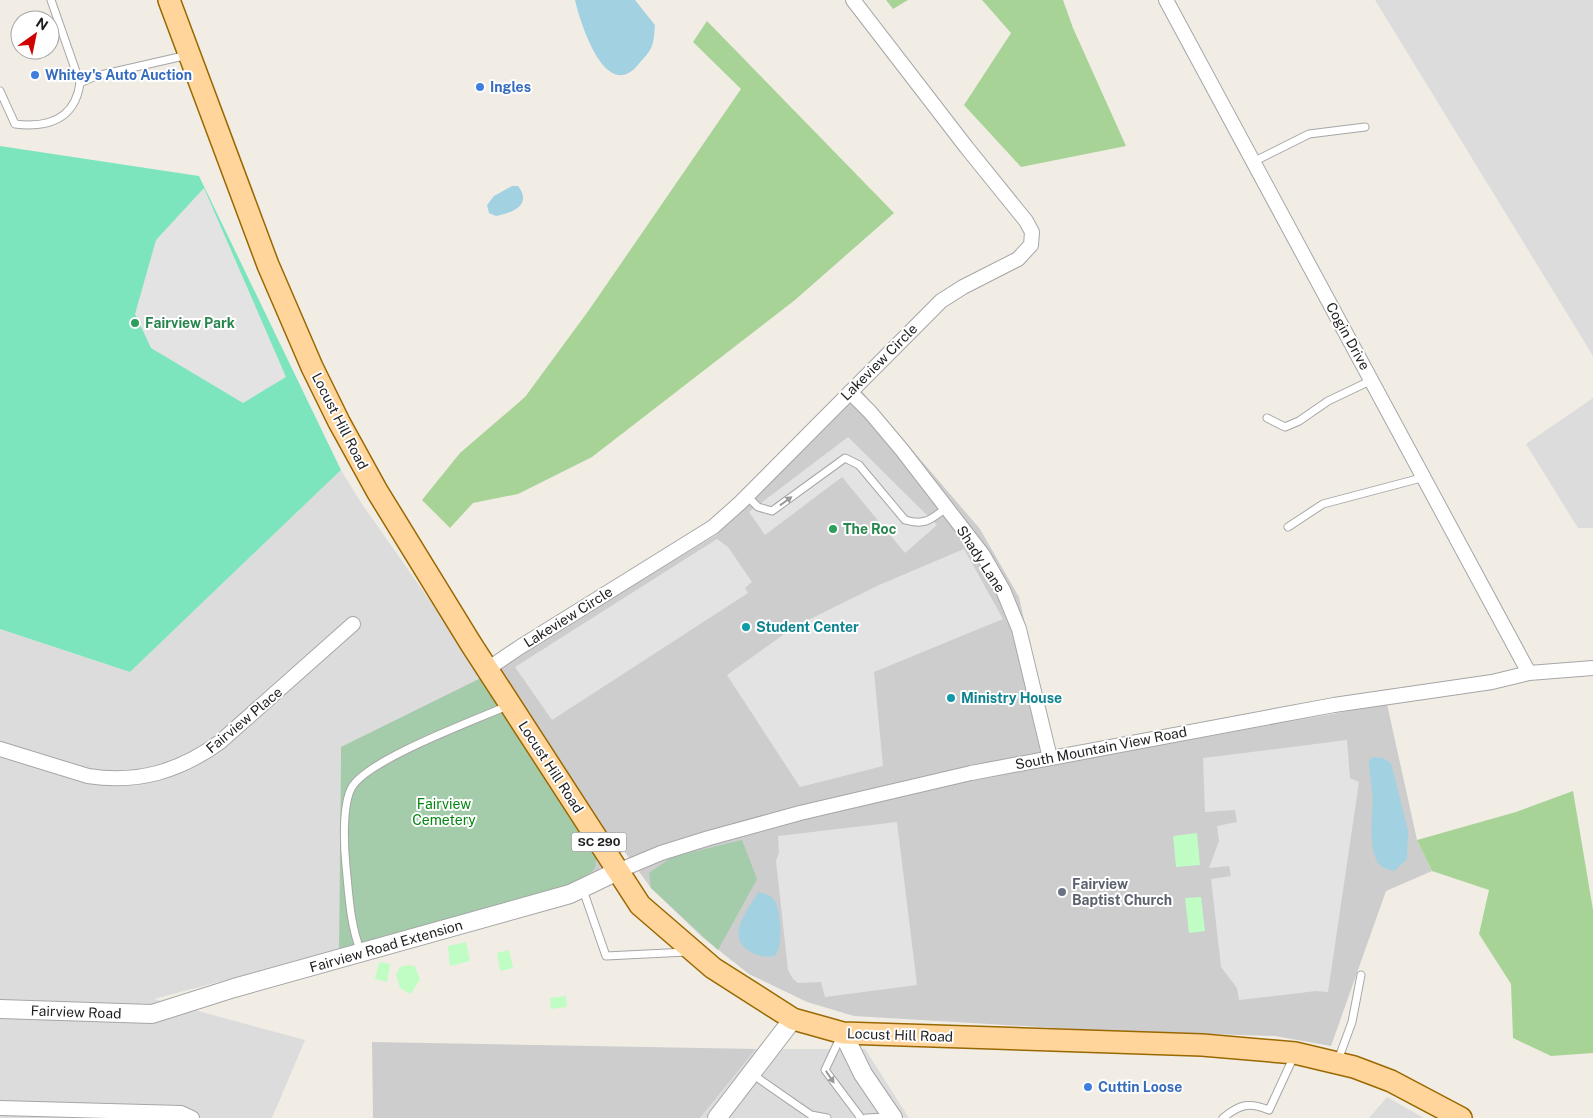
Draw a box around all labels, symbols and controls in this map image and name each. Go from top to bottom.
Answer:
north arrow [10,10,60,60]
text: N [33,14,51,34]
place label: Whitey's Auto Auction [45,67,192,83]
marker: Whitey's Auto Auction [29,69,41,81]
place label: Ingles [490,79,531,95]
marker: Ingles [474,81,486,93]
street label: Cogin Drive [1323,299,1373,373]
place label: Fairview Park [145,315,235,331]
marker: Fairview Park [129,317,141,329]
street label: Lakeview Circle [837,320,921,404]
street label: Locust Hill Road [309,370,371,472]
one-way arrow [780,496,793,506]
place label: The Roc [843,521,897,537]
marker: The Roc [827,523,839,535]
street label: Shady Lane [954,523,1008,595]
street label: Lakeview Circle [521,583,615,651]
place label: Student Center [756,619,859,635]
marker: Student Center [740,621,752,633]
street label: Fairview Place [203,684,285,756]
place label: Ministry House [961,690,1062,706]
marker: Ministry House [945,692,957,704]
street label: Locust Hill Road [515,718,587,816]
street label: South Mountain View Road [1014,723,1188,773]
park label: Fairview Cemetery [412,796,476,828]
road number: SC 290 [572,832,626,852]
place label: Fairview Baptist Church [1072,876,1172,908]
marker: Fairview Baptist Church [1056,886,1068,898]
street label: Fairview Road Extension [308,917,464,975]
street label: Fairview Road [30,1002,122,1022]
street label: Locust Hill Road [847,1025,953,1045]
one-way arrow [826,1070,835,1084]
place label: Cuttin Loose [1098,1079,1182,1095]
marker: Cuttin Loose [1082,1081,1094,1093]

